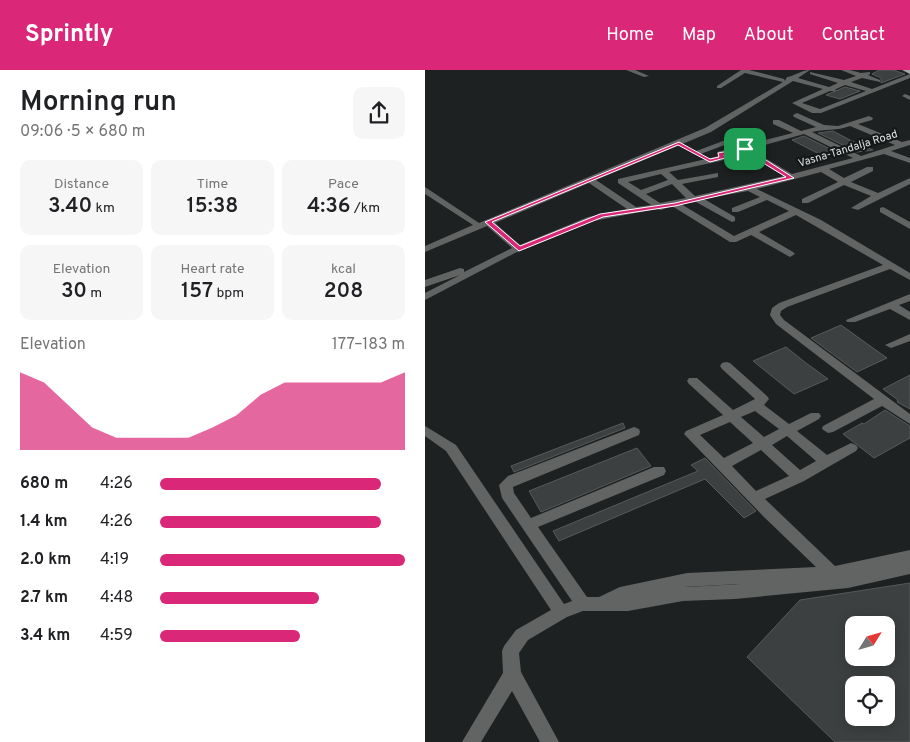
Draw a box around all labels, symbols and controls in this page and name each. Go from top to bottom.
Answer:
text: Sprintly [25,20,113,50]
text: Home [606,24,654,47]
text: Map [682,24,716,47]
text: About [744,24,793,47]
text: Contact [821,24,885,47]
text: Morning run [20,85,177,121]
button: share [353,87,405,139]
text: 09:06 · 5 × 680 m [20,122,145,142]
street label: Vasna-Tandalja Road [797,127,899,171]
pin [724,128,766,170]
icon: arrive [731,135,759,163]
text: Distance [54,176,109,193]
text: Time [197,176,228,193]
text: Pace [328,176,359,193]
text: 3.40 [48,193,92,220]
text: 15:38 [187,193,238,220]
text: 4:36 [307,193,351,220]
text: km [92,200,115,217]
text: /km [351,200,380,217]
text: Elevation [53,261,110,278]
text: Heart rate [180,261,245,278]
text: kcal [331,261,356,278]
text: 30 [61,278,87,305]
text: 157 [181,278,213,305]
text: 208 [324,278,363,305]
text: m [87,285,102,302]
text: bpm [213,285,244,302]
text: Elevation [20,335,86,355]
text: 177–183 m [332,335,405,355]
text: 680 m [20,474,68,494]
text: 4:26 [100,474,133,494]
text: 1.4 km [20,512,68,532]
text: 4:26 [100,512,133,532]
text: 2.0 km [20,550,71,570]
text: 4:19 [100,550,129,570]
text: 2.7 km [20,588,68,608]
text: 4:48 [100,588,133,608]
north arrow [845,616,895,666]
map controls [845,616,895,726]
text: 3.4 km [20,626,70,646]
text: 4:59 [100,626,133,646]
button: locate [845,676,895,726]

